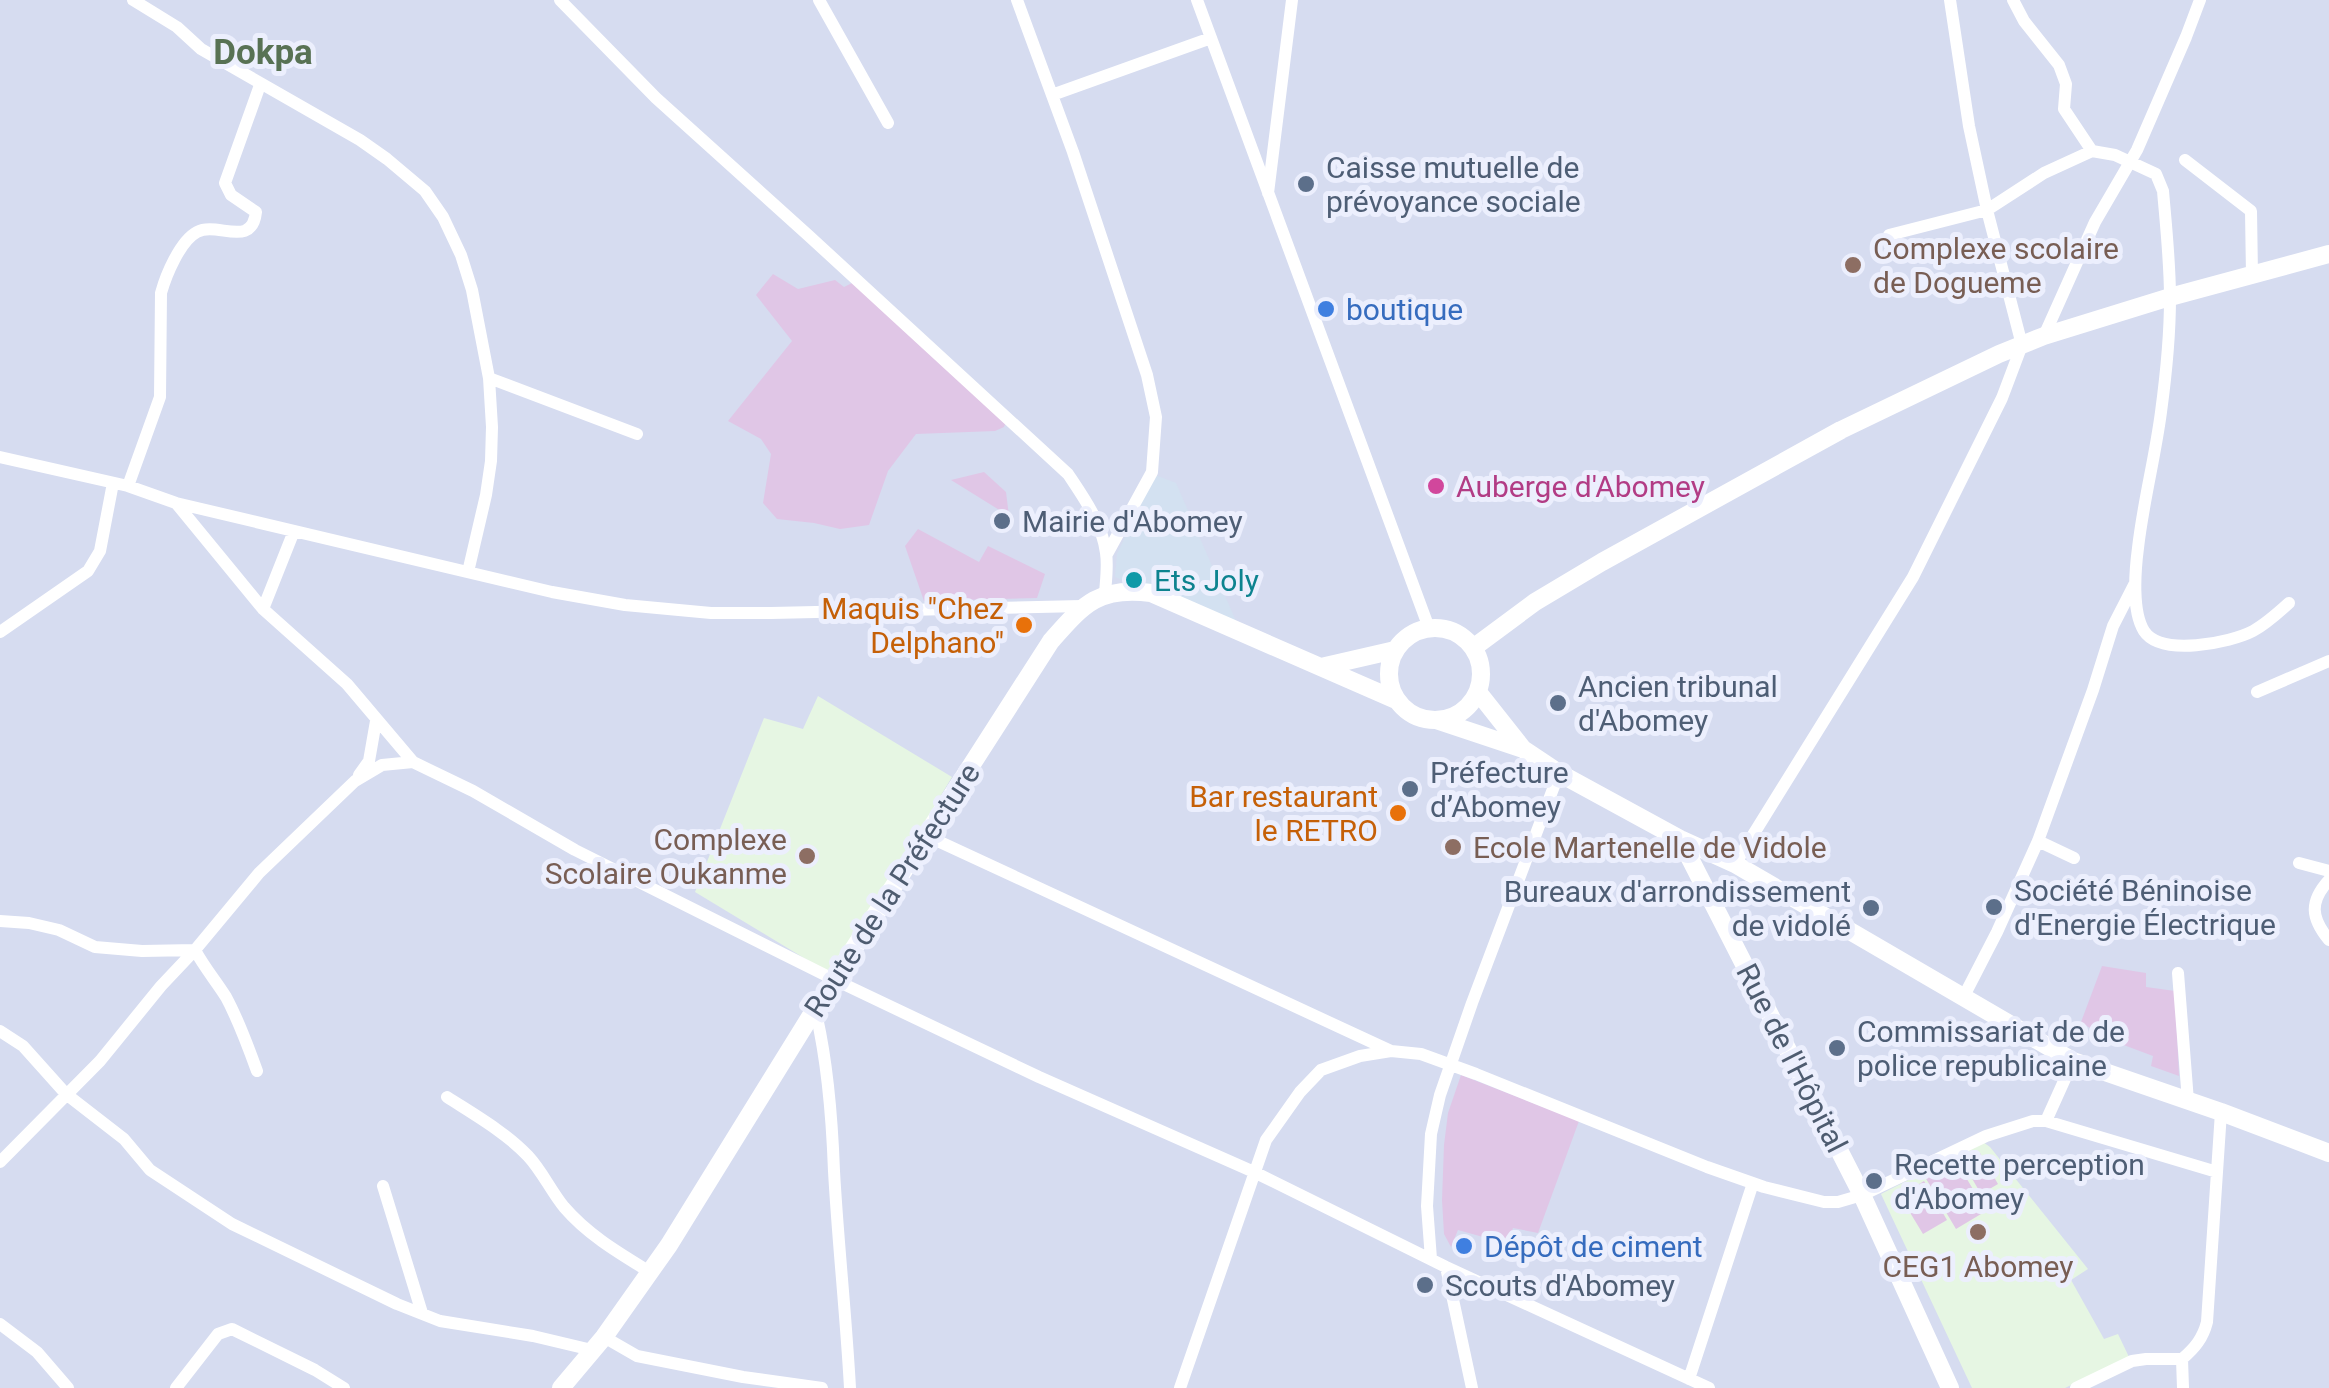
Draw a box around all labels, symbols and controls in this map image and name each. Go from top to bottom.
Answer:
district label: Dokpa [213,32,313,73]
place label: Caisse mutuelle de prévoyance sociale [1326,150,1581,219]
marker: Caisse mutuelle de prévoyance sociale [1295,173,1317,195]
place label: Complexe scolaire de Dogueme [1873,231,2119,300]
marker: Complexe scolaire de Dogueme [1842,254,1864,276]
place label: boutique [1346,292,1463,327]
marker: boutique [1315,298,1337,320]
place label: Auberge d'Abomey [1456,469,1705,504]
marker: Auberge d'Abomey [1425,475,1447,497]
place label: Mairie d'Abomey [1022,504,1243,539]
marker: Mairie d'Abomey [991,510,1013,532]
place label: Ets Joly [1154,563,1259,598]
marker: Ets Joly [1123,569,1145,591]
place label: Maquis "Chez Delphano" [821,591,1004,660]
marker: Maquis "Chez Delphano" [1013,614,1035,636]
place label: Ancien tribunal d'Abomey [1578,669,1778,738]
marker: Ancien tribunal d'Abomey [1547,692,1569,714]
place label: Préfecture d’Abomey [1430,755,1569,824]
street label: Route de la Préfecture [797,757,987,1023]
marker: Préfecture d’Abomey [1399,778,1421,800]
place label: Bar restaurant le RETRO [1189,779,1378,848]
marker: Bar restaurant le RETRO [1387,802,1409,824]
place label: Complexe Scolaire Oukanme [545,822,787,891]
place label: Ecole Martenelle de Vidole [1473,830,1827,865]
marker: Ecole Martenelle de Vidole [1442,836,1464,858]
marker: Complexe Scolaire Oukanme [796,845,818,867]
place label: Société Béninoise d'Energie Électrique [2014,873,2276,942]
place label: Bureaux d'arrondissement de vidolé [1504,874,1851,943]
marker: Société Béninoise d'Energie Électrique [1983,896,2005,918]
marker: Bureaux d'arrondissement de vidolé [1860,897,1882,919]
street label: Rue de l'Hôpital [1729,958,1855,1158]
place label: Commissariat de de police republicaine [1857,1014,2125,1083]
marker: Commissariat de de police republicaine [1826,1037,1848,1059]
place label: Recette perception d'Abomey [1894,1147,2145,1216]
marker: Recette perception d'Abomey [1863,1170,1885,1192]
marker: CEG1 Abomey [1967,1221,1989,1243]
place label: Dépôt de ciment [1484,1229,1703,1264]
marker: Dépôt de ciment [1453,1235,1475,1257]
place label: CEG1 Abomey [1882,1249,2074,1284]
place label: Scouts d'Abomey [1445,1268,1675,1303]
marker: Scouts d'Abomey [1414,1274,1436,1296]

